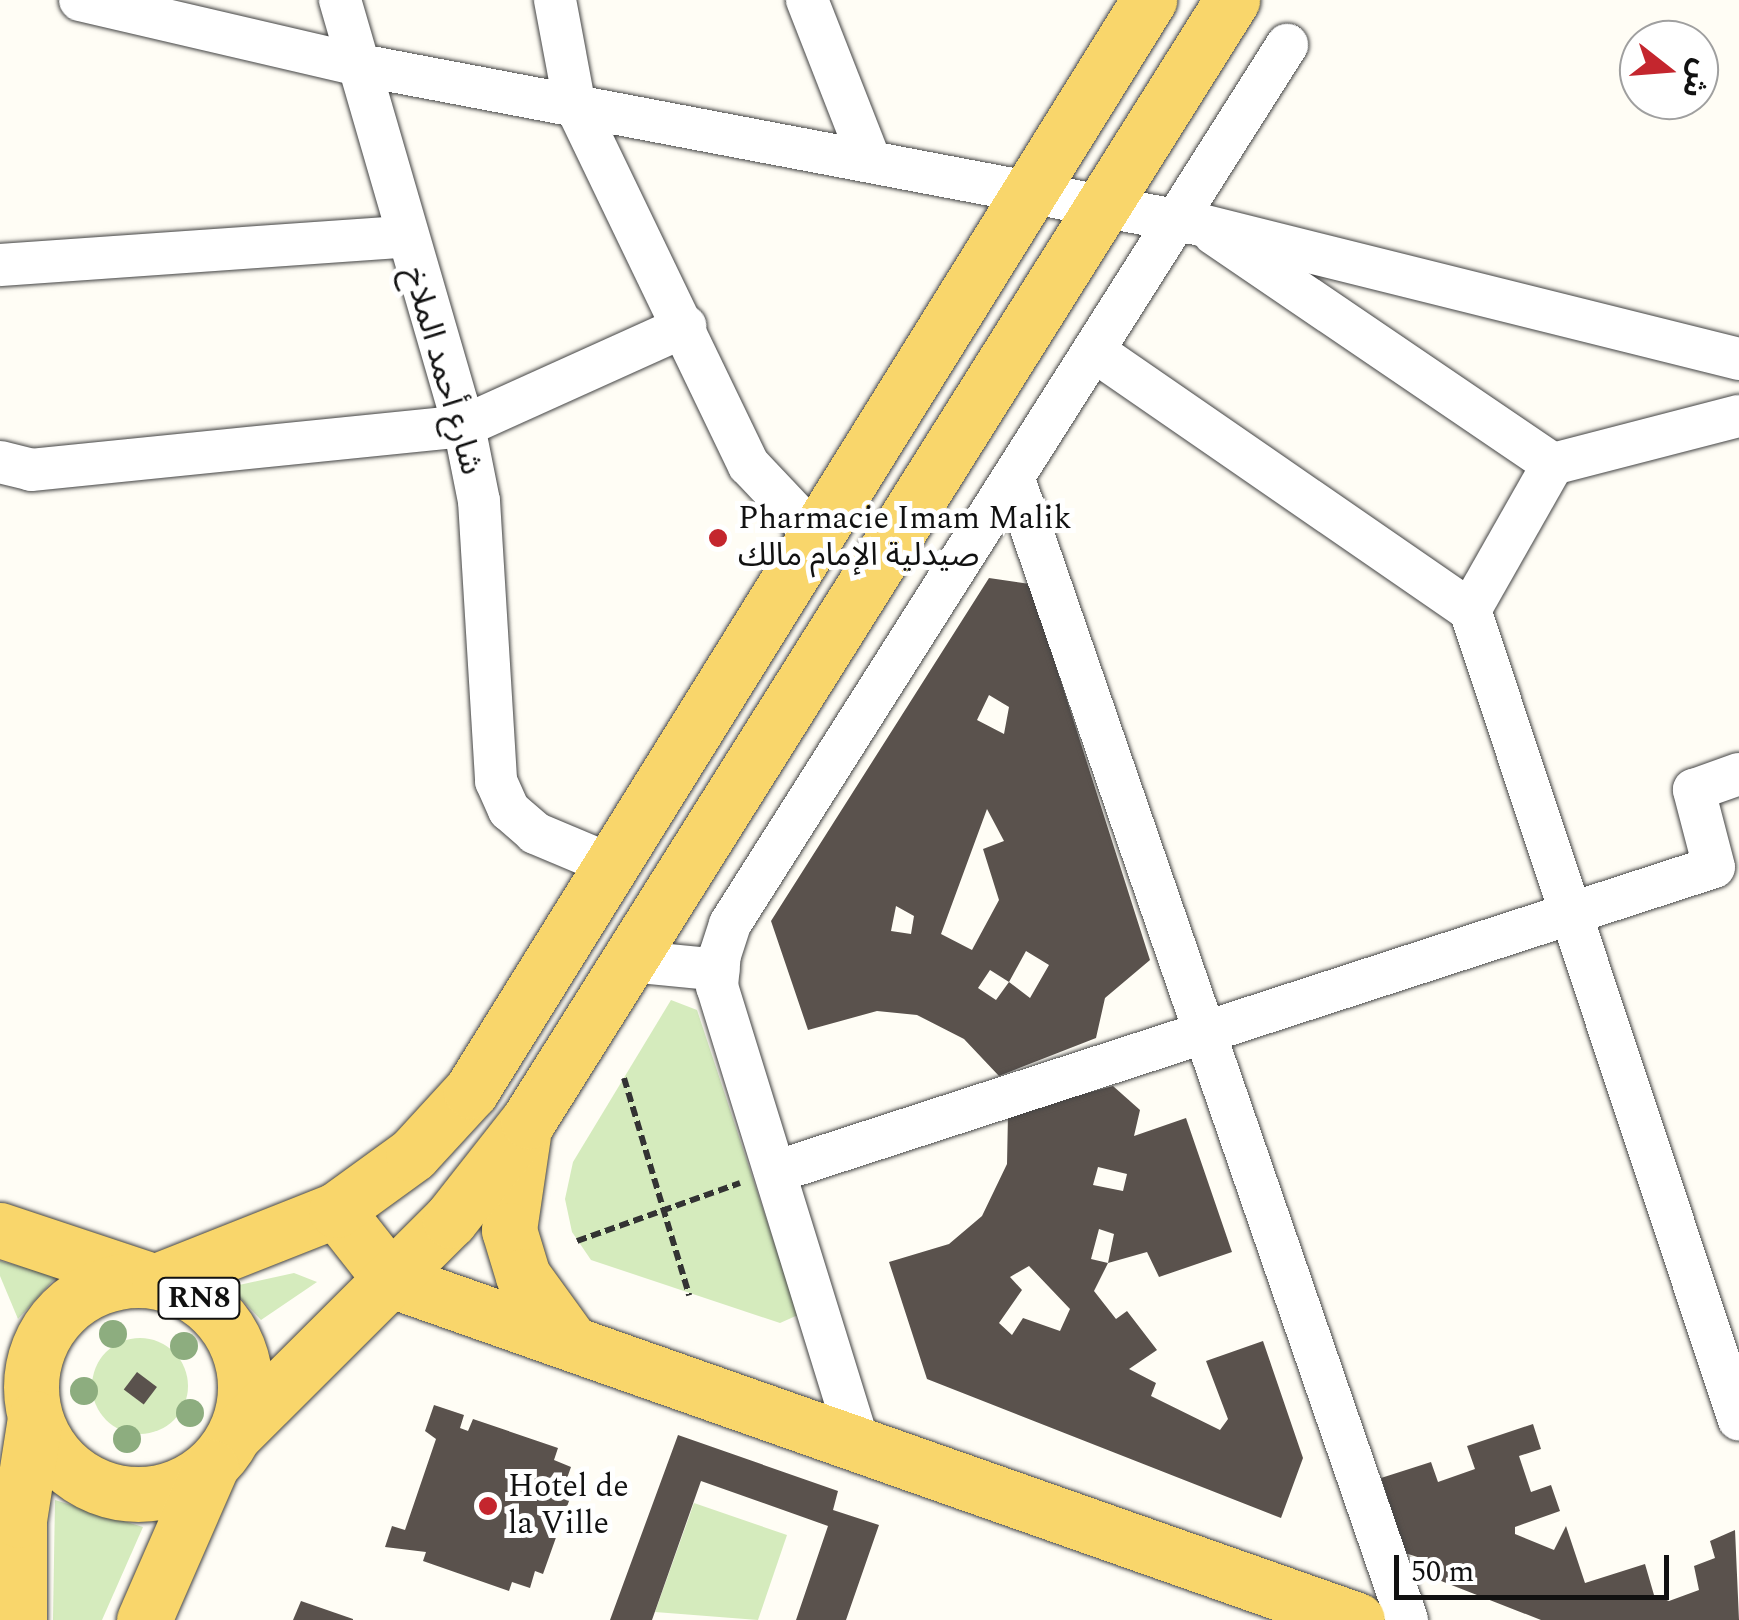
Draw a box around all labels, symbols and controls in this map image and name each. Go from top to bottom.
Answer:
north arrow [1619,20,1719,120]
text: ش [1670,54,1722,103]
street label: شارع أحمد الملاخ [394,263,490,479]
place label: Pharmacie Imam Malik صيدلية الإمام مالك [738,501,1072,576]
marker: Pharmacie Imam Malik صيدلية الإمام مالك [707,527,729,549]
road number: RN8 [156,1273,242,1323]
place label: Hotel de la Ville [508,1469,629,1544]
marker: Hotel de la Ville [477,1495,499,1517]
scale bar [1399,1535,1674,1597]
text: 50 m [1411,1549,1474,1595]

